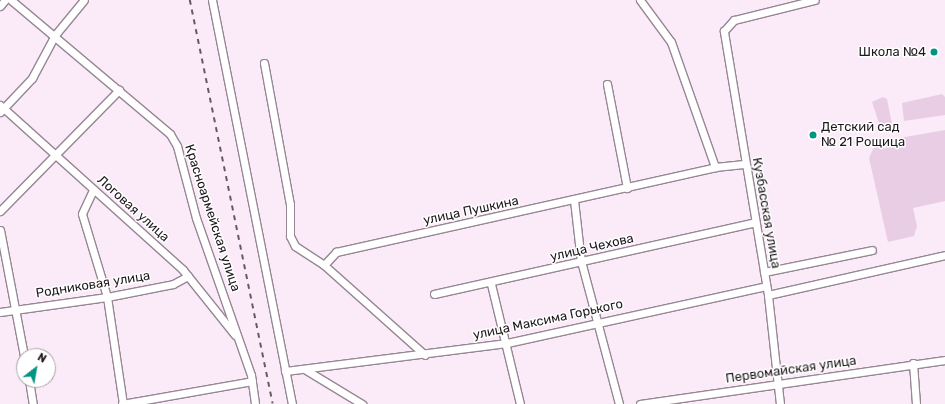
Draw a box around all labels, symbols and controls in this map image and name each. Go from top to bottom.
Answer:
place label: Школа №4 [859,44,926,60]
marker: Школа №4 [929,47,939,57]
place label: Детский сад № 21 Рощица [821,120,905,151]
marker: Детский сад № 21 Рощица [808,130,818,140]
street label: Красноармейская улица [181,142,243,294]
street label: Кузбасская улица [749,156,783,270]
street label: Логовая улица [94,173,172,245]
street label: улица Пушкина [422,193,520,229]
street label: улица Чехова [549,231,635,265]
street label: Родниковая улица [35,268,151,302]
street label: улица Максима Горького [472,296,624,344]
north arrow [16,348,56,388]
text: N [35,351,49,366]
street label: Первомайская улица [725,353,857,387]

